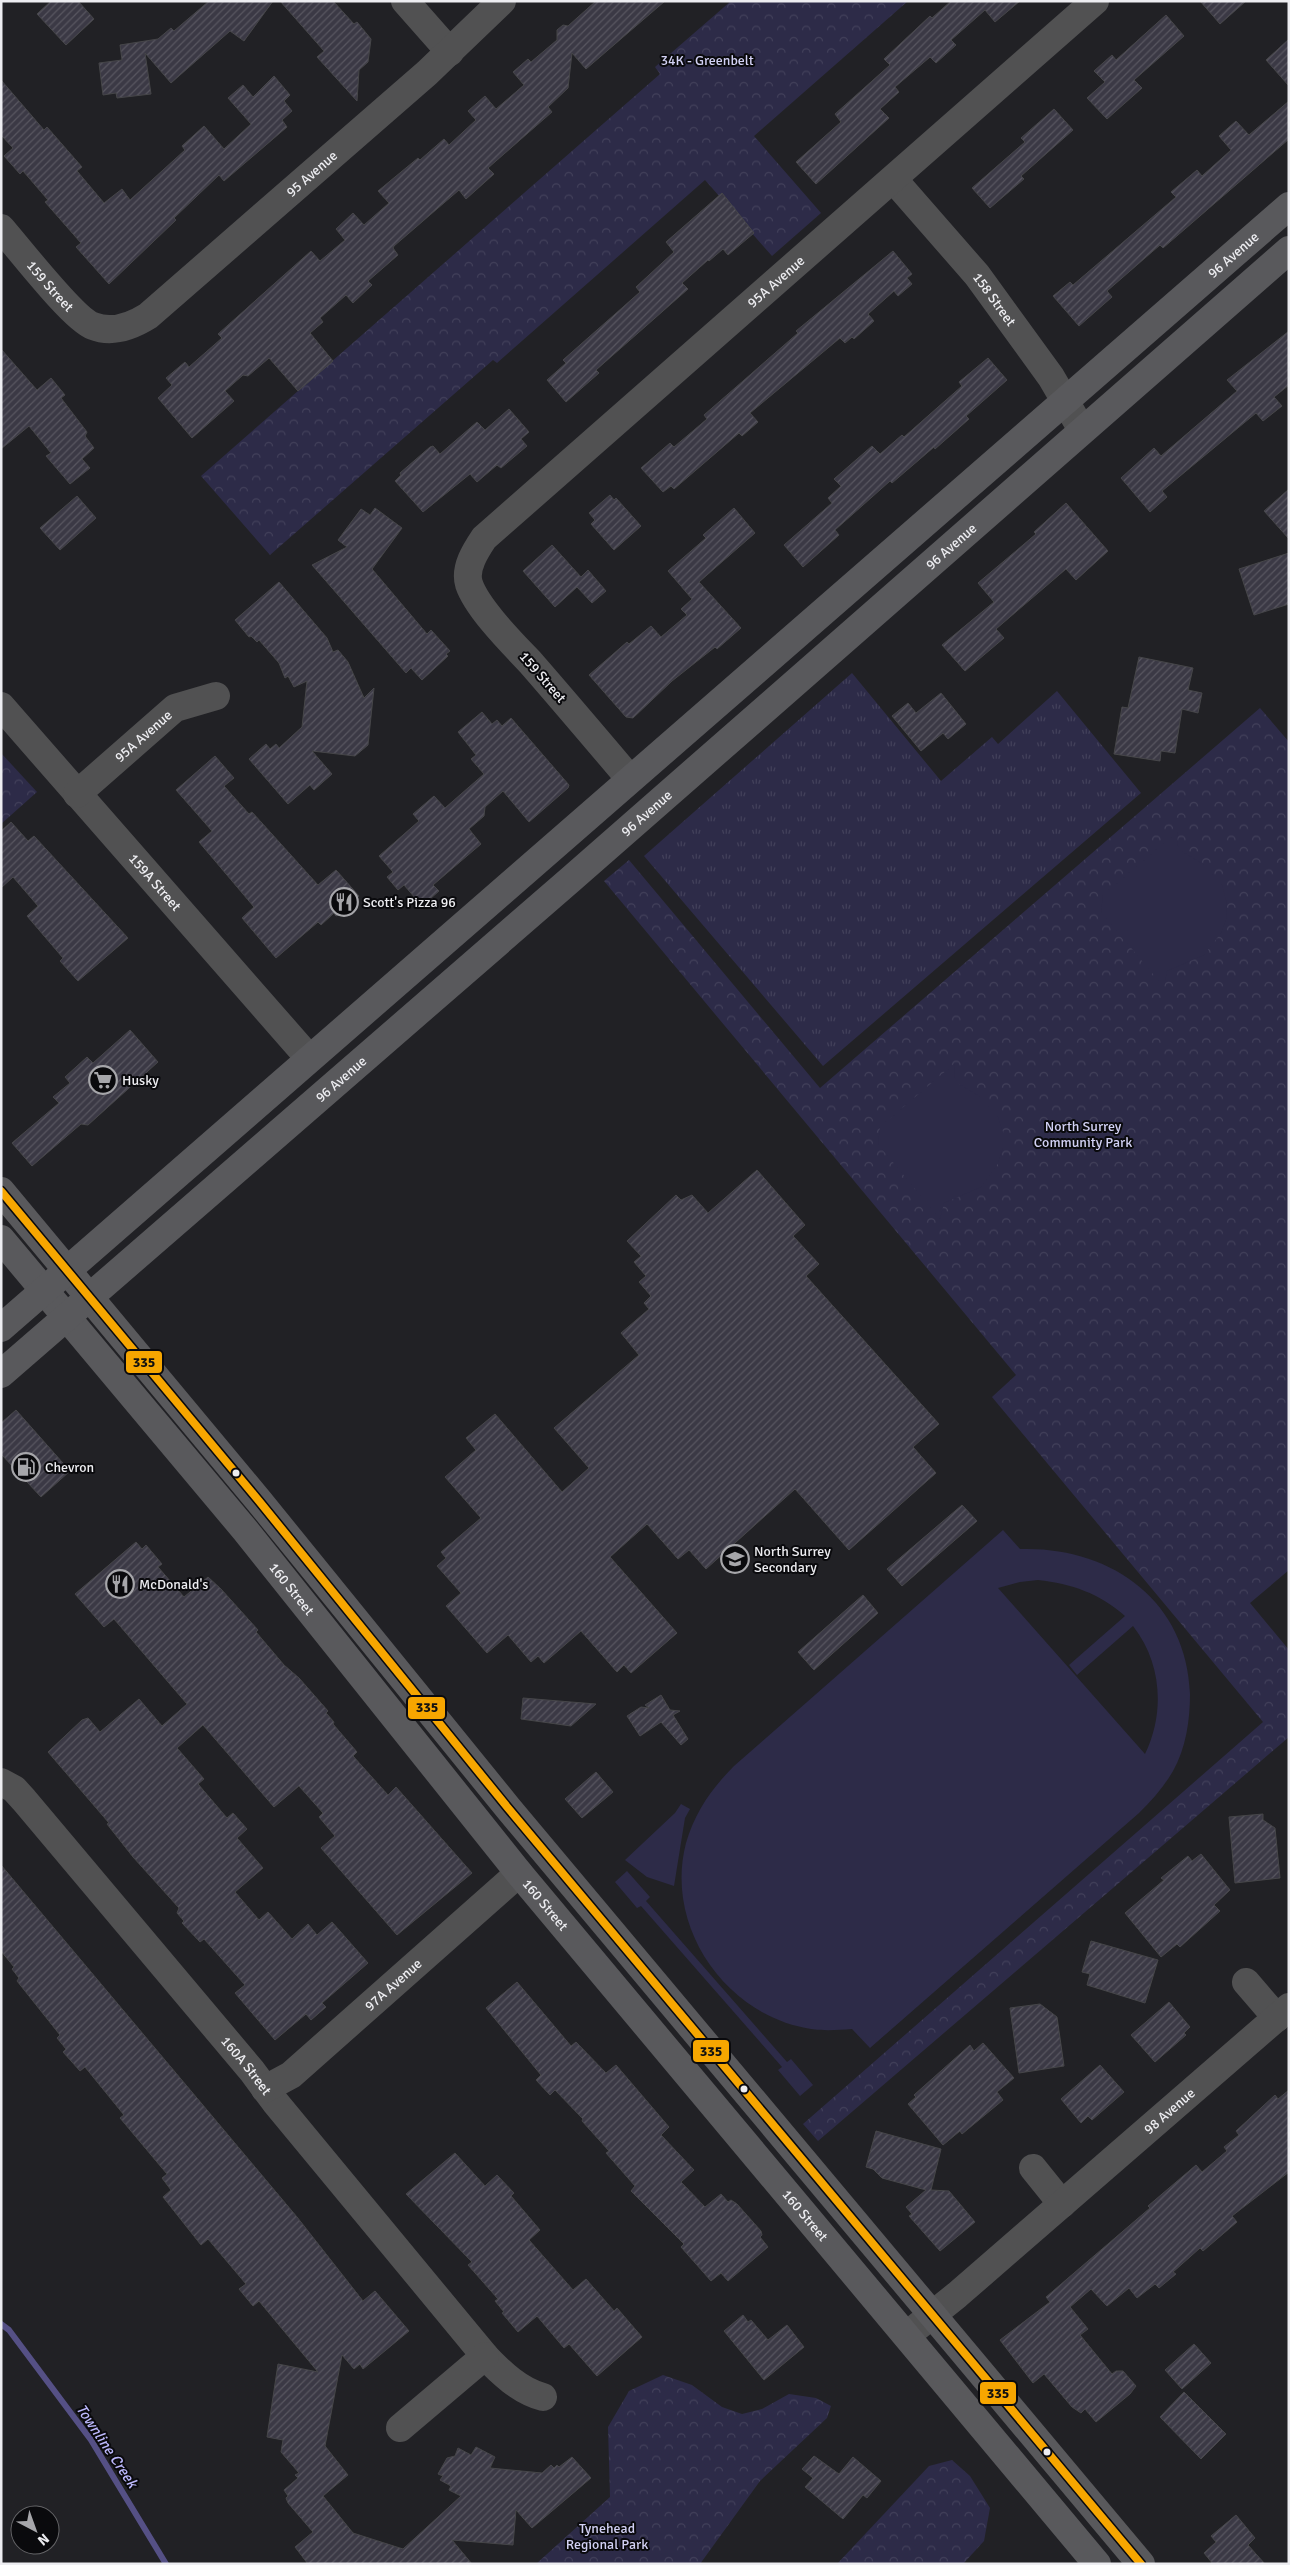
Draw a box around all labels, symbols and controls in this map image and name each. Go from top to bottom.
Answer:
park label: 34K - Greenbelt [660,52,754,69]
street label: 95 Avenue [283,147,341,201]
street label: 96 Avenue [1204,228,1262,282]
street label: 95A Avenue [744,252,808,312]
street label: 159 Street [23,257,77,316]
street label: 158 Street [969,269,1019,330]
street label: 96 Avenue [922,520,980,573]
street label: 159 Street [516,648,570,706]
street label: 95A Avenue [111,707,176,766]
street label: 96 Avenue [618,787,676,840]
street label: 159A Street [125,850,185,915]
restaurant icon: Scott's Pizza 96 [329,887,359,917]
place label: Scott's Pizza 96 [363,894,456,911]
street label: 96 Avenue [312,1053,370,1106]
supermarket icon: Husky [88,1065,118,1095]
place label: Husky [122,1072,159,1089]
park label: North Surrey Community Park [1034,1118,1132,1151]
line badge: 335 [125,1350,163,1374]
text: 335 [133,1354,155,1371]
fuel station icon: Chevron [11,1452,41,1482]
place label: Chevron [45,1459,94,1476]
unlabelled marker [231,1468,241,1478]
place label: North Surrey Secondary [754,1543,831,1576]
school or university icon: North Surrey Secondary [720,1544,750,1574]
street label: 160 Street [265,1559,318,1619]
restaurant icon: McDonald's [105,1569,135,1599]
place label: McDonald's [139,1576,208,1593]
line badge: 335 [407,1696,446,1720]
text: 335 [416,1699,438,1716]
street label: 160 Street [519,1876,572,1934]
street label: 97A Avenue [361,1955,426,2015]
street label: 160A Street [217,2033,275,2099]
line badge: 335 [692,2039,730,2063]
text: 335 [700,2043,722,2060]
unlabelled marker [739,2084,749,2094]
street label: 98 Avenue [1141,2085,1199,2138]
street label: 160 Street [778,2186,831,2245]
line badge: 335 [979,2381,1017,2405]
text: 335 [987,2385,1009,2402]
water label: Townline Creek [72,2401,142,2492]
unlabelled marker [1042,2447,1052,2457]
north arrow [10,2505,60,2555]
park label: Tynehead Regional Park [566,2520,648,2553]
text: N [34,2530,52,2549]

